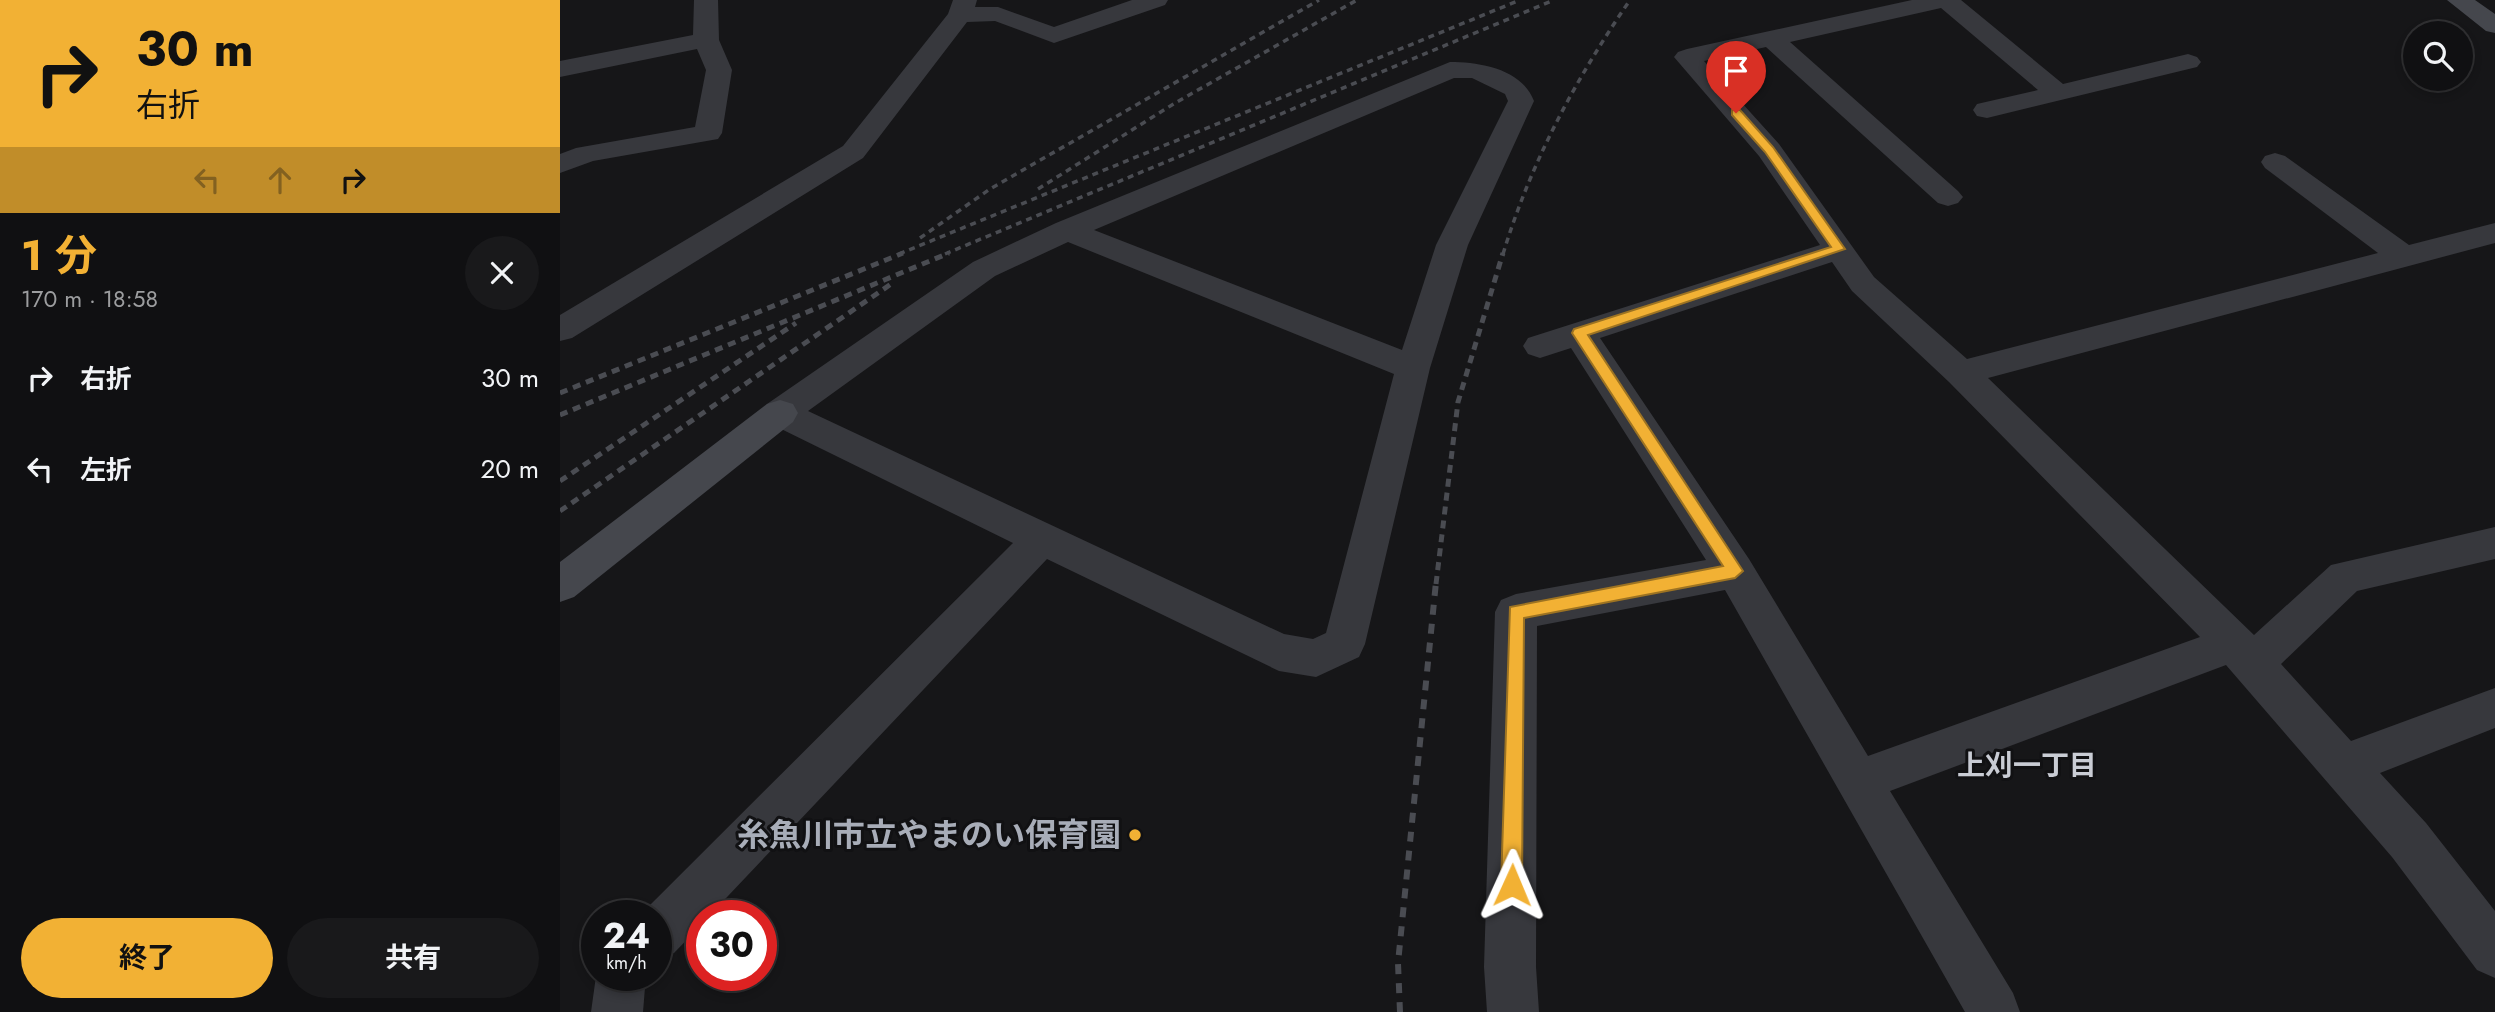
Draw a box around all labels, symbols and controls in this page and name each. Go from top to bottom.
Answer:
text: 30 m [136,14,254,84]
map controls [2403,21,2473,91]
button: search [2403,21,2473,91]
icon: right [21,28,112,119]
pin [1706,41,1766,113]
icon: arrive [1717,52,1755,90]
text: 右折 [136,82,200,128]
icon: left [188,161,226,199]
icon: ahead [261,161,299,199]
icon: right [334,161,372,199]
text: 1 分 [21,225,97,286]
button: close [465,236,539,310]
text: 170 m · 18:58 [21,282,158,316]
icon: right [21,359,59,397]
text: 30 m [481,359,539,397]
text: 右折 [80,360,132,398]
icon: left [21,450,59,488]
text: 20 m [481,450,539,488]
text: 左折 [80,451,132,489]
district label: 上刈一丁目 [1957,745,2097,786]
place label: 糸魚川市立やまのい保育園 [737,812,1121,858]
marker: 糸魚川市立やまのい保育園 [1127,827,1143,843]
position arrow [1475,848,1549,922]
speed limit sign: 30 [686,900,777,991]
text: 24 [603,911,650,961]
button: 終了 [21,918,273,998]
button: 共有 [287,918,539,998]
text: km/h [606,950,647,976]

